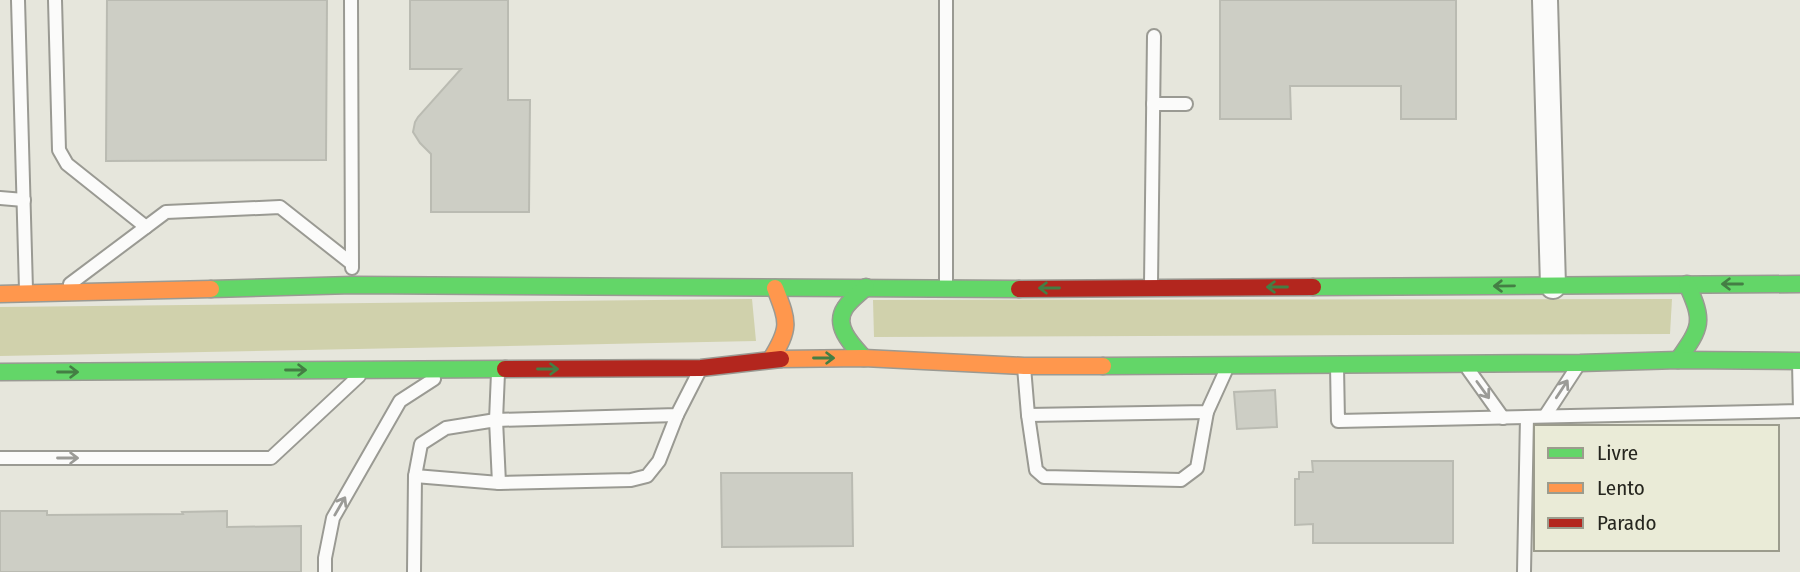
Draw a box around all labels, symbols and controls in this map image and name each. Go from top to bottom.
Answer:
one-way arrow [1721,277,1744,291]
one-way arrow [1493,279,1516,293]
one-way arrow [1266,280,1289,294]
one-way arrow [1038,281,1061,295]
one-way arrow [812,352,835,365]
one-way arrow [536,362,559,376]
one-way arrow [284,363,307,377]
one-way arrow [56,365,79,378]
one-way arrow [1555,380,1569,400]
one-way arrow [1475,381,1490,400]
legend [1534,425,1779,551]
text: Livre [1597,440,1638,466]
one-way arrow [56,451,79,465]
text: Lento [1597,475,1645,501]
one-way arrow [333,497,347,517]
text: Parado [1597,510,1656,536]

